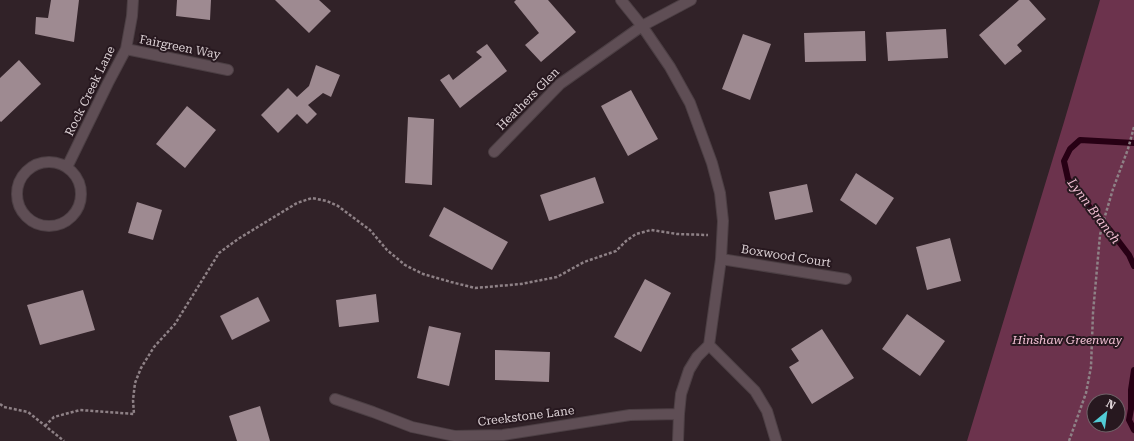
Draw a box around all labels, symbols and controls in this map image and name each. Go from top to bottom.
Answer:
street label: Fairgreen Way [138,32,223,62]
street label: Rock Creek Lane [62,43,118,138]
street label: Heathers Glen [494,65,562,133]
water label: Lynn Branch [1064,175,1124,247]
street label: Boxwood Court [740,242,832,270]
park label: Hinshaw Greenway [1011,333,1123,347]
north arrow [1086,393,1126,433]
text: N [1104,397,1118,413]
street label: Creekstone Lane [477,403,576,429]

